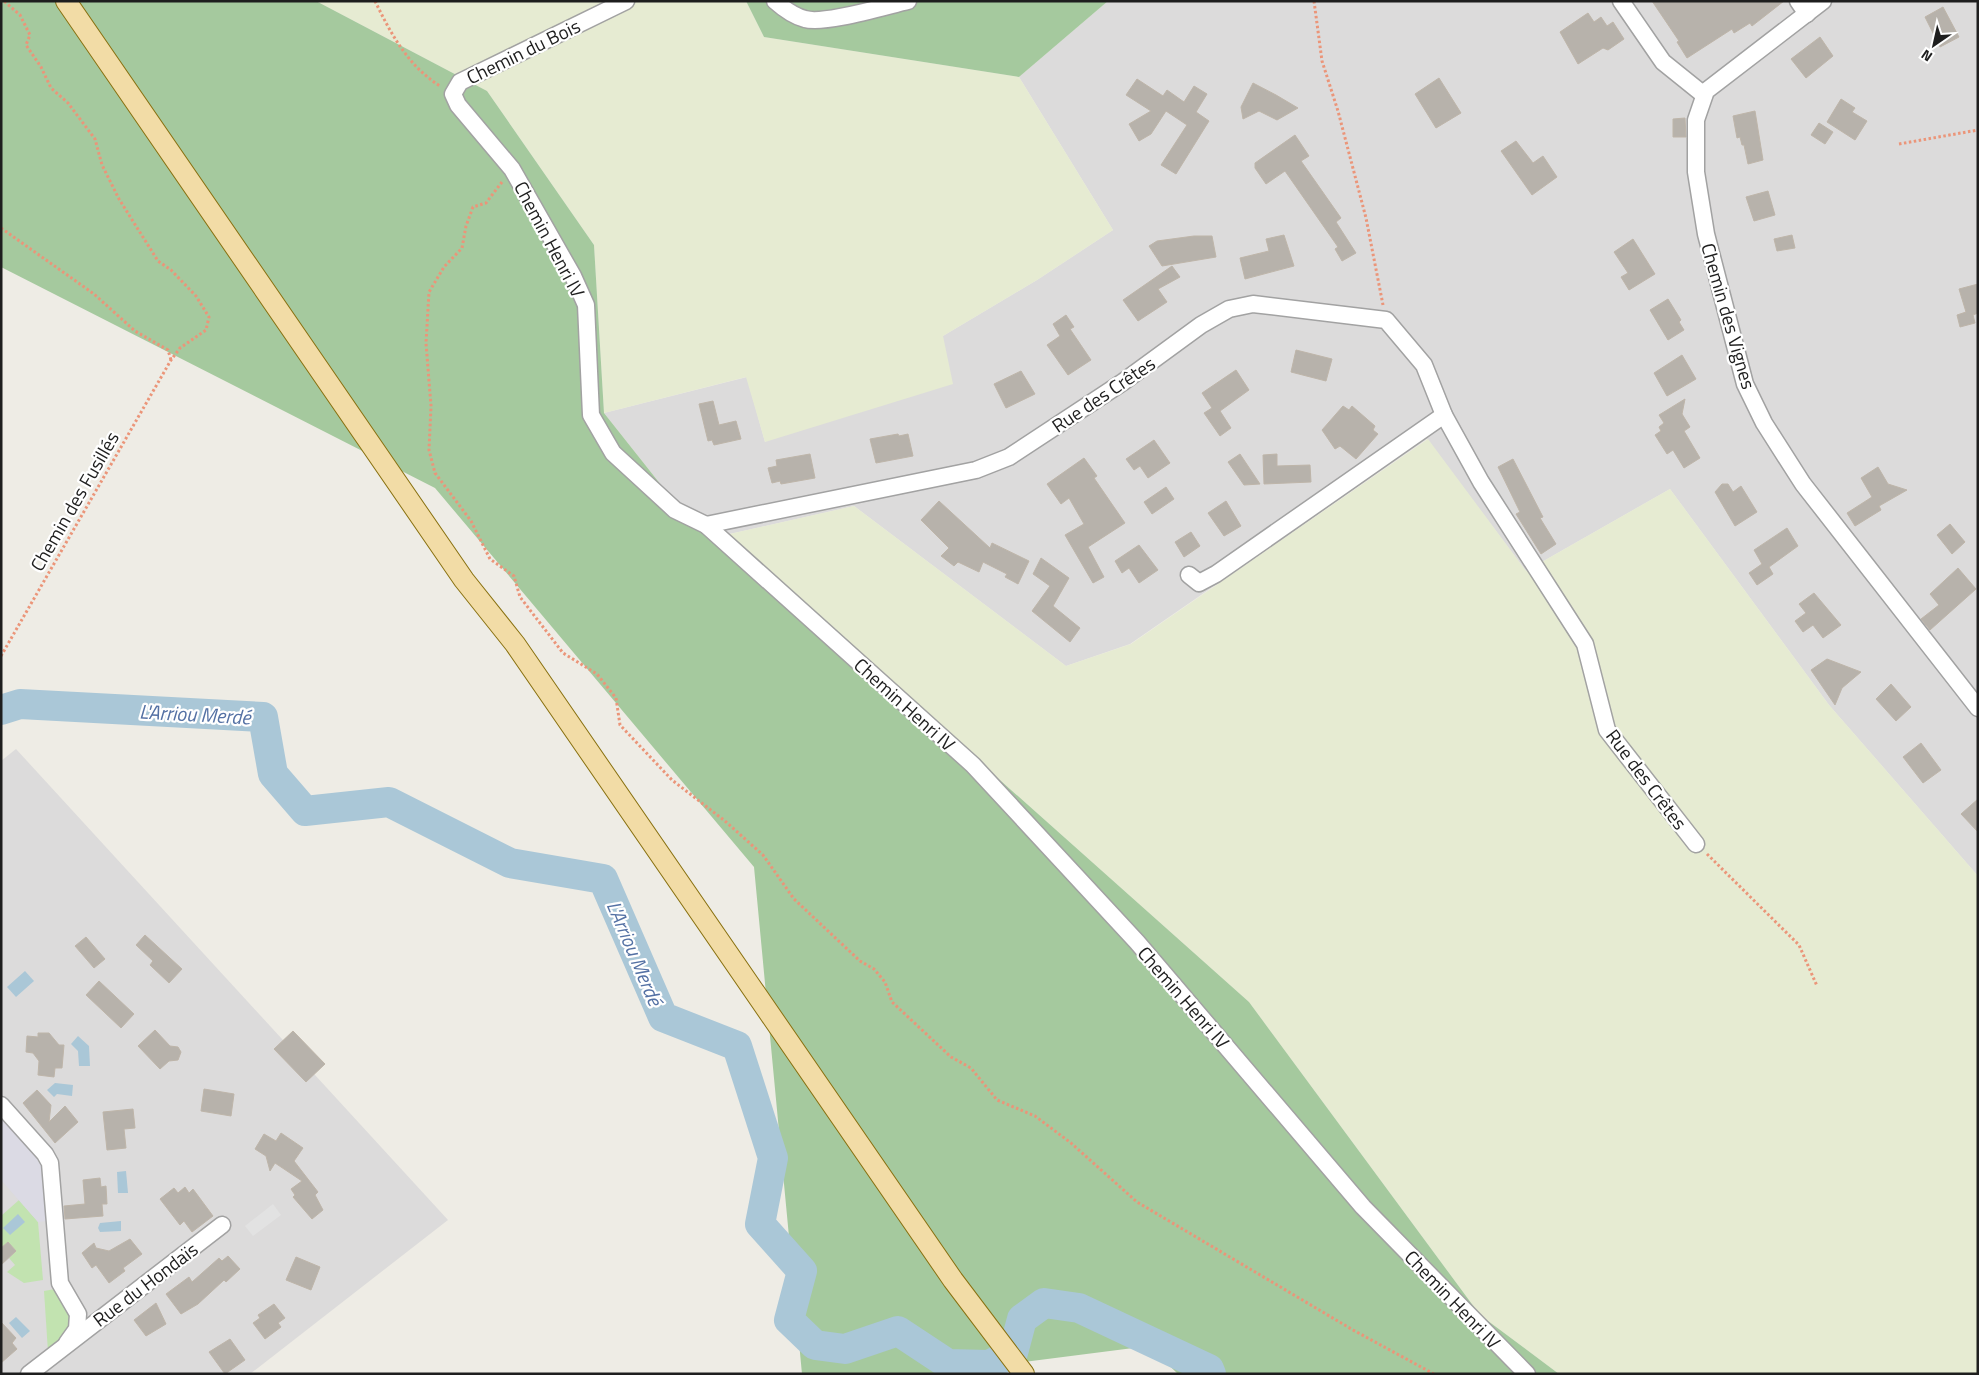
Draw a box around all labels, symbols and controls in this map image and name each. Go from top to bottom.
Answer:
street label: Chemin du Bois [461,11,585,91]
north arrow [1909,20,1959,70]
text: N [1917,45,1936,68]
street label: Chemin Henri IV [507,176,593,302]
street label: Chemin des Vignes [1694,240,1764,393]
street label: Rue des Crêtes [1045,348,1161,439]
street label: Chemin des Fusillés [22,426,126,576]
street label: Chemin Henri IV [848,650,962,758]
water label: L'Arriou Merdé [139,696,253,732]
street label: Rue des Crêtes [1599,723,1695,836]
water label: L'Arriou Merdé [599,896,672,1012]
street label: Chemin Henri IV [1131,939,1237,1055]
street label: Rue du Hondaïs [86,1235,204,1333]
street label: Chemin Henri IV [1398,1243,1508,1355]

